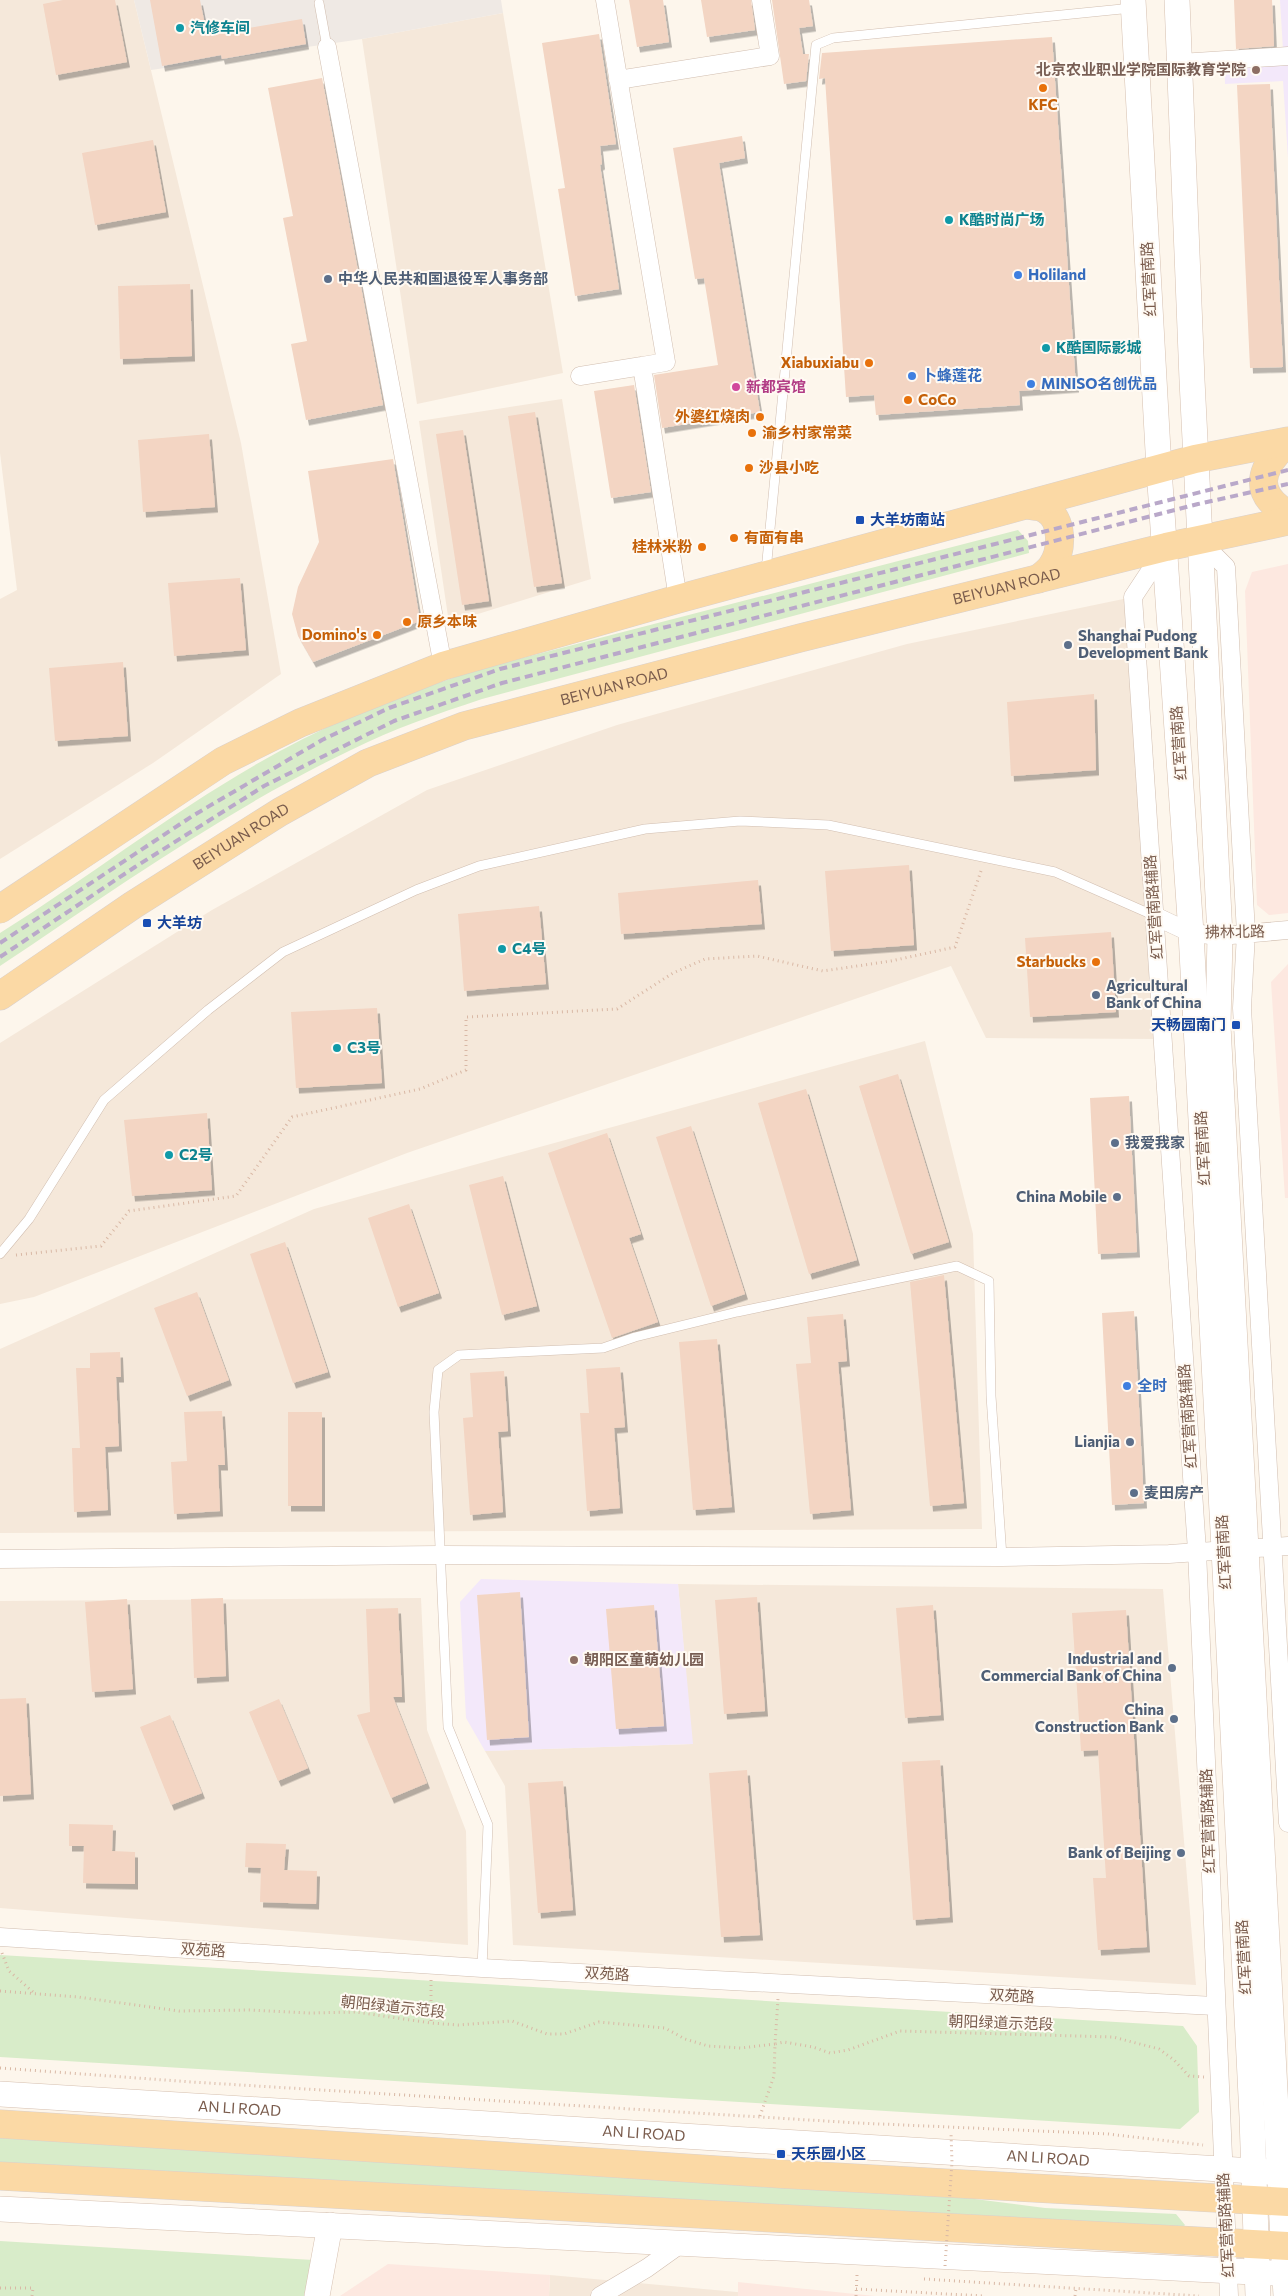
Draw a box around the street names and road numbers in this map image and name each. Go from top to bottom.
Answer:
street label: 红军营南路 [1137,241,1159,317]
street label: BEIYUAN ROAD [951,564,1062,608]
street label: BEIYUAN ROAD [558,663,670,708]
street label: 红军营南路 [1166,705,1190,781]
street label: BEIYUAN ROAD [189,799,292,873]
street label: 红军营南路辅路 [1140,854,1166,960]
street label: 拂林北路 [1205,921,1265,941]
street label: 红军营南路 [1191,1110,1213,1186]
street label: 红军营南路辅路 [1174,1363,1200,1469]
street label: 红军营南路 [1212,1514,1234,1590]
street label: 红军营南路辅路 [1196,1768,1218,1874]
street label: 红军营南路 [1232,1919,1254,1995]
street label: 双苑路 [180,1938,226,1960]
street label: 双苑路 [584,1963,630,1983]
street label: 双苑路 [989,1985,1035,2005]
street label: 朝阳绿道示范段 [340,1992,446,2020]
street label: 朝阳绿道示范段 [948,2011,1054,2033]
street label: AN LI ROAD [197,2096,282,2119]
street label: AN LI ROAD [602,2121,686,2144]
street label: AN LI ROAD [1006,2146,1090,2169]
street label: 红军营南路辅路 [1213,2172,1237,2278]

